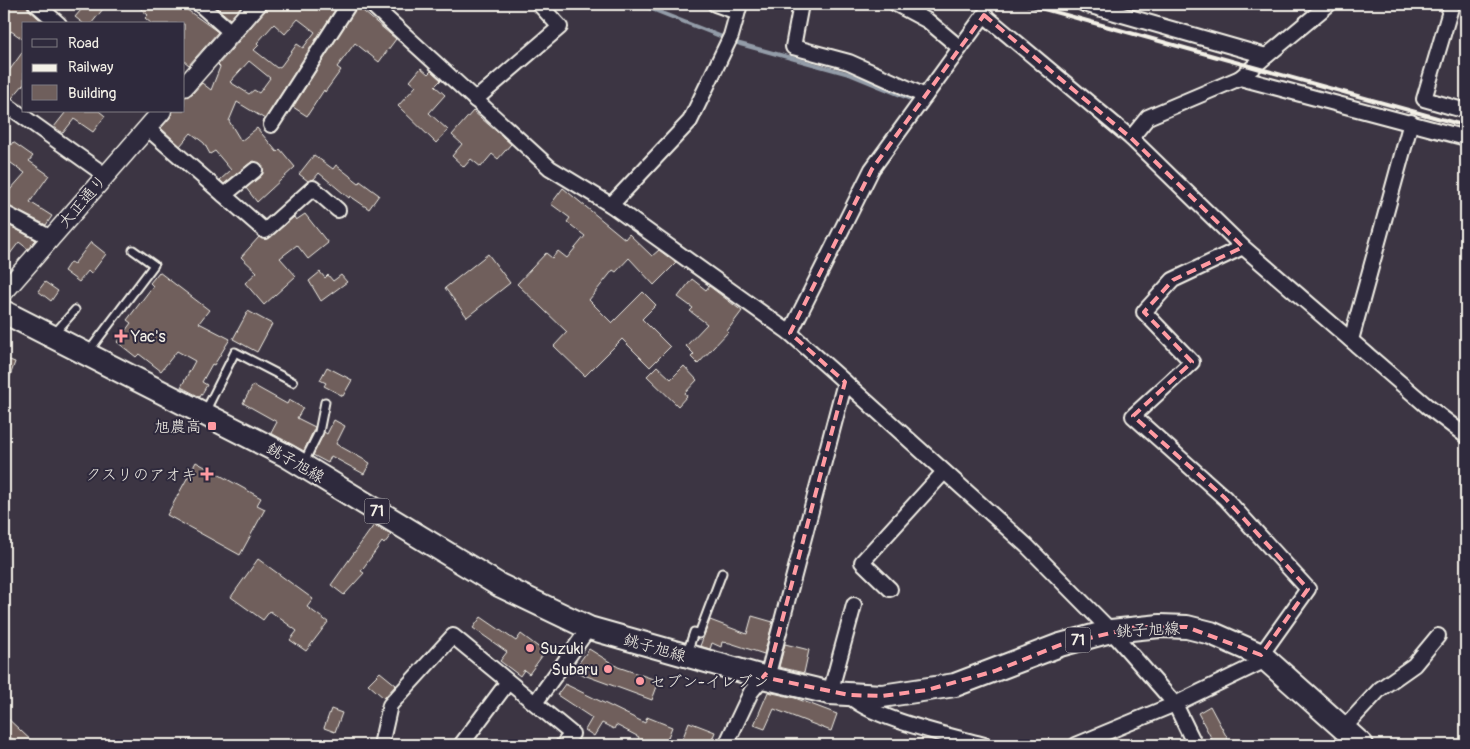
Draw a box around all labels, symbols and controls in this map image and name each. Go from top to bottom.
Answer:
legend [22,22,185,112]
text: Road [68,34,99,53]
text: Railway [68,58,114,77]
text: Building [68,84,116,103]
street label: 大正通り [54,171,111,232]
place label: Yac's [130,327,166,347]
marker: Yac's [115,330,127,342]
place label: 旭農高 [154,417,202,437]
marker: 旭農高 [206,420,218,432]
street label: 銚子旭線 [263,438,328,488]
place label: クスリのアオキ [85,465,197,485]
marker: クスリのアオキ [201,468,213,480]
road number: 71 [364,498,390,524]
street label: 銚子旭線 [1116,618,1181,642]
road number: 71 [1066,628,1090,652]
street label: 銚子旭線 [621,630,688,666]
place label: Suzuki [540,639,583,659]
marker: Suzuki [524,642,536,654]
place label: Subaru [552,660,598,680]
marker: Subaru [602,663,614,675]
place label: セブン-イレブン [650,672,769,692]
marker: セブン-イレブン [634,675,646,687]

